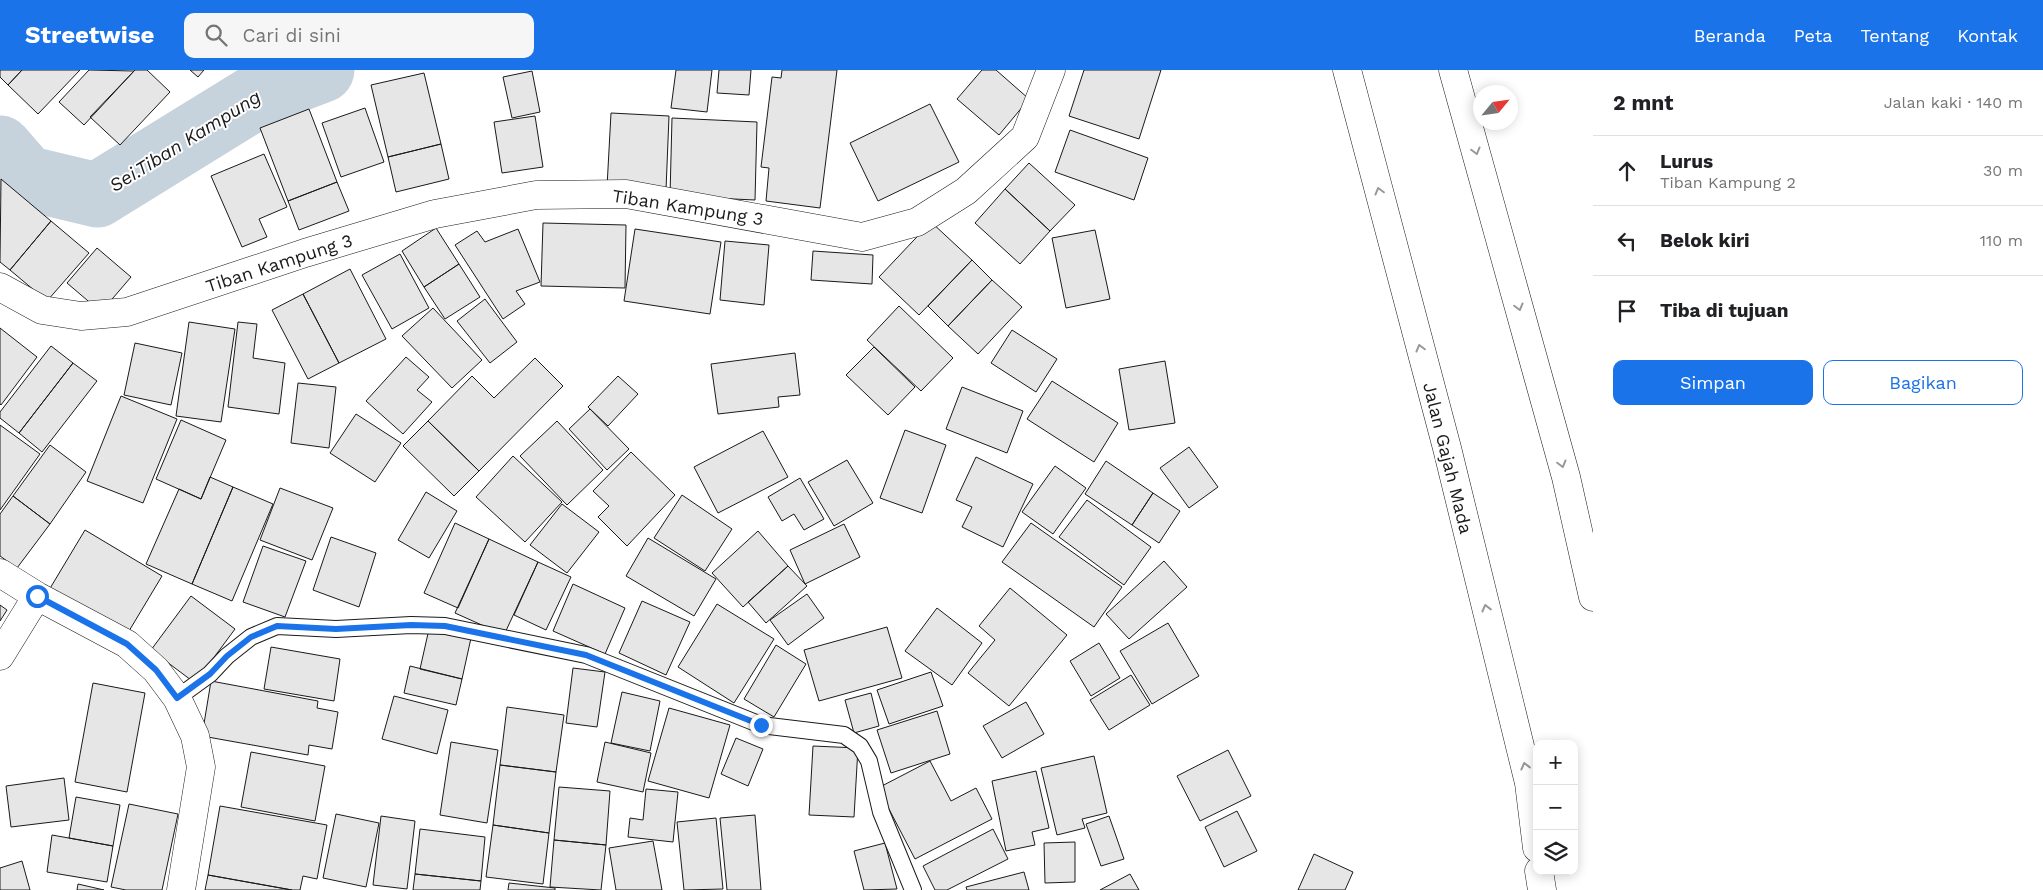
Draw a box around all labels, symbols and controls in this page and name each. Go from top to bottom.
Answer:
search box [184,13,534,58]
text: Streetwise [25,21,154,49]
icon: search [202,21,230,49]
text: Cari di sini [242,24,341,47]
text: Beranda [1694,25,1766,46]
text: Peta [1794,25,1832,46]
text: Tentang [1860,25,1929,46]
text: Kontak [1957,25,2018,46]
water label: Sei.Tiban Kampung [105,85,265,197]
north arrow [1473,85,1518,130]
text: 2 mnt [1613,90,1673,115]
text: Jalan kaki · 140 m [1884,93,2023,112]
one-way arrow [1470,146,1480,154]
text: Lurus [1660,150,1713,173]
icon: ahead [1613,157,1641,185]
text: 30 m [1983,161,2023,180]
text: Tiban Kampung 2 [1660,173,1796,192]
street label: Tiban Kampung 3 [611,185,765,229]
one-way arrow [1374,187,1385,196]
icon: left [1613,227,1641,255]
street label: Tiban Kampung 3 [203,229,355,297]
text: Belok kiri [1660,229,1750,252]
text: 110 m [1980,231,2023,250]
icon: arrive [1613,297,1641,325]
text: Tiba di tujuan [1660,299,1789,322]
one-way arrow [1513,303,1524,312]
one-way arrow [1416,345,1426,353]
button: Simpan [1613,360,1813,405]
button: Bagikan [1823,360,2023,405]
street label: Jalan Gajah Mada [1419,380,1477,536]
one-way arrow [1557,459,1567,468]
route start [26,585,49,608]
one-way arrow [1481,603,1492,612]
route end [750,714,773,737]
map controls [1533,740,1578,875]
button: + [1533,740,1578,785]
one-way arrow [1520,761,1531,770]
button: − [1533,785,1578,830]
button: layers [1533,830,1578,875]

